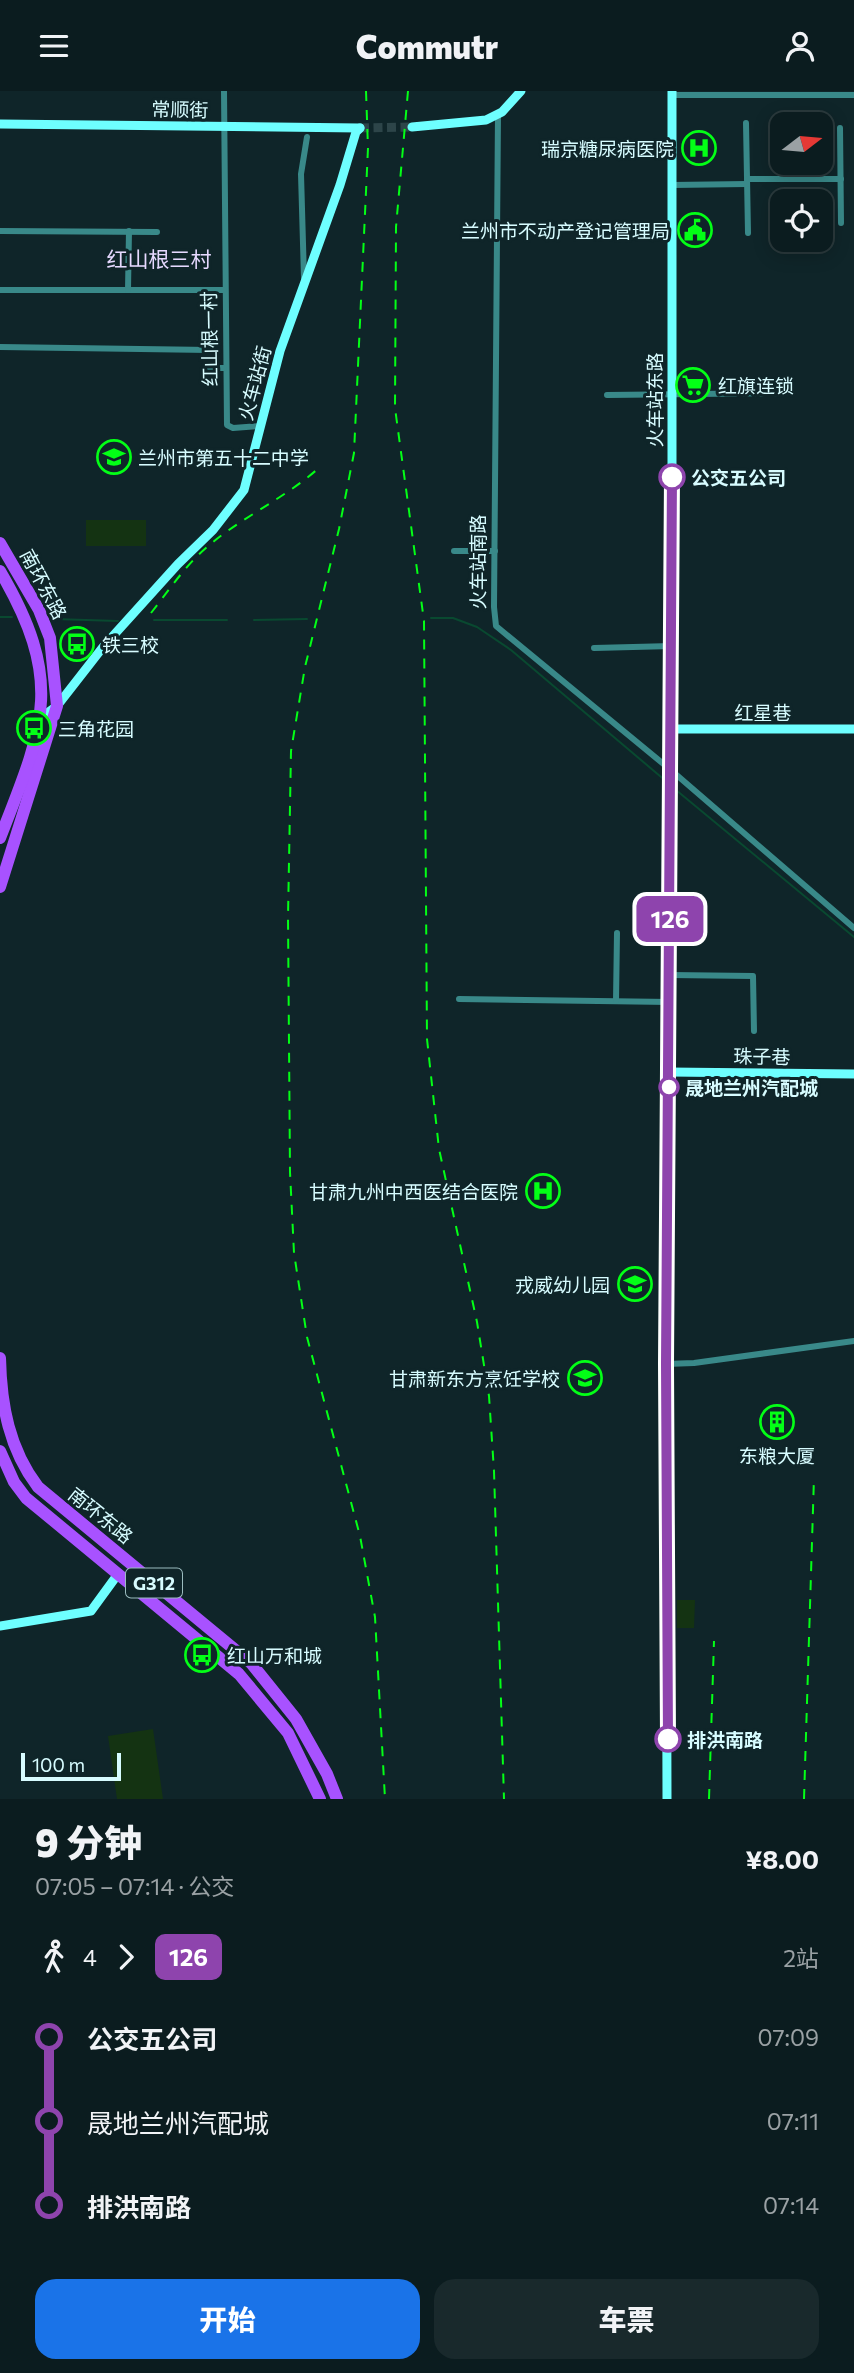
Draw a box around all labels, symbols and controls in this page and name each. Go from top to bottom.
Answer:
text: Commutr [356,26,498,66]
icon: menu [35,27,73,65]
icon: person [781,27,819,65]
street label: 常顺街 [151,97,209,121]
north arrow [770,112,833,175]
map controls [770,112,833,252]
hospital icon: 瑞京糖尿病医院 [680,129,718,167]
place label: 瑞京糖尿病医院 [541,137,674,160]
button: locate [770,189,833,252]
public building icon: 兰州市不动产登记管理局 [676,211,714,249]
place label: 兰州市不动产登记管理局 [461,219,670,242]
district label: 红山根三村 [107,246,212,271]
street label: 红山根一村 [197,291,221,387]
street label: 火车站街 [233,343,275,423]
street label: 火车站东路 [643,352,666,448]
supermarket icon: 红旗连锁 [674,366,712,404]
place label: 红旗连锁 [718,374,794,397]
school or university icon: 兰州市第五十二中学 [95,438,133,476]
place label: 兰州市第五十二中学 [138,446,309,469]
marker: 公交五公司 [659,464,685,490]
place label: 公交五公司 [691,466,786,489]
street label: 火车站南路 [466,514,489,610]
street label: 南环东路 [16,545,72,623]
bus stop icon: 铁三校 [58,625,96,663]
place label: 铁三校 [102,633,159,656]
street label: 红星巷 [734,701,792,724]
bus stop icon: 三角花园 [15,709,53,747]
place label: 三角花园 [58,717,134,740]
line badge: 126 [630,896,710,942]
text: 126 [650,904,690,933]
street label: 珠子巷 [733,1044,791,1068]
place label: 晟地兰州汽配城 [685,1076,818,1099]
marker: 晟地兰州汽配城 [659,1077,679,1097]
hospital icon: 甘肃九州中西医结合医院 [524,1172,562,1210]
place label: 甘肃九州中西医结合医院 [309,1180,518,1203]
school or university icon: 戎威幼儿园 [616,1265,654,1303]
place label: 戎威幼儿园 [515,1273,610,1296]
school or university icon: 甘肃新东方烹饪学校 [566,1359,604,1397]
place label: 甘肃新东方烹饪学校 [389,1367,560,1390]
building icon: 东粮大厦 [758,1403,796,1441]
place label: 东粮大厦 [739,1444,815,1467]
street label: 南环东路 [64,1482,138,1548]
road number: G312 [126,1569,182,1597]
bus stop icon: 红山万和城 [183,1636,221,1674]
place label: 红山万和城 [227,1644,322,1667]
marker: 排洪南路 [655,1726,681,1752]
place label: 排洪南路 [687,1728,763,1751]
scale bar [21,1750,121,1782]
text: 100 m [32,1753,85,1776]
text: 9 分钟 [35,1818,142,1865]
text: ¥8.00 [746,1843,819,1874]
text: 07:05 – 07:14 · 公交 [35,1872,234,1900]
icon: walk [35,1938,73,1976]
icon: forward [107,1938,145,1976]
text: 126 [169,1942,208,1971]
text: 4 [83,1943,97,1971]
text: 2站 [783,1944,819,1972]
text: 公交五公司 [87,2023,217,2054]
text: 07:09 [758,2023,819,2051]
text: 晟地兰州汽配城 [87,2107,269,2138]
text: 07:11 [767,2107,819,2135]
text: 排洪南路 [87,2191,191,2222]
text: 07:14 [763,2191,819,2219]
button: 开始 [35,2279,420,2359]
button: 车票 [434,2279,819,2359]

